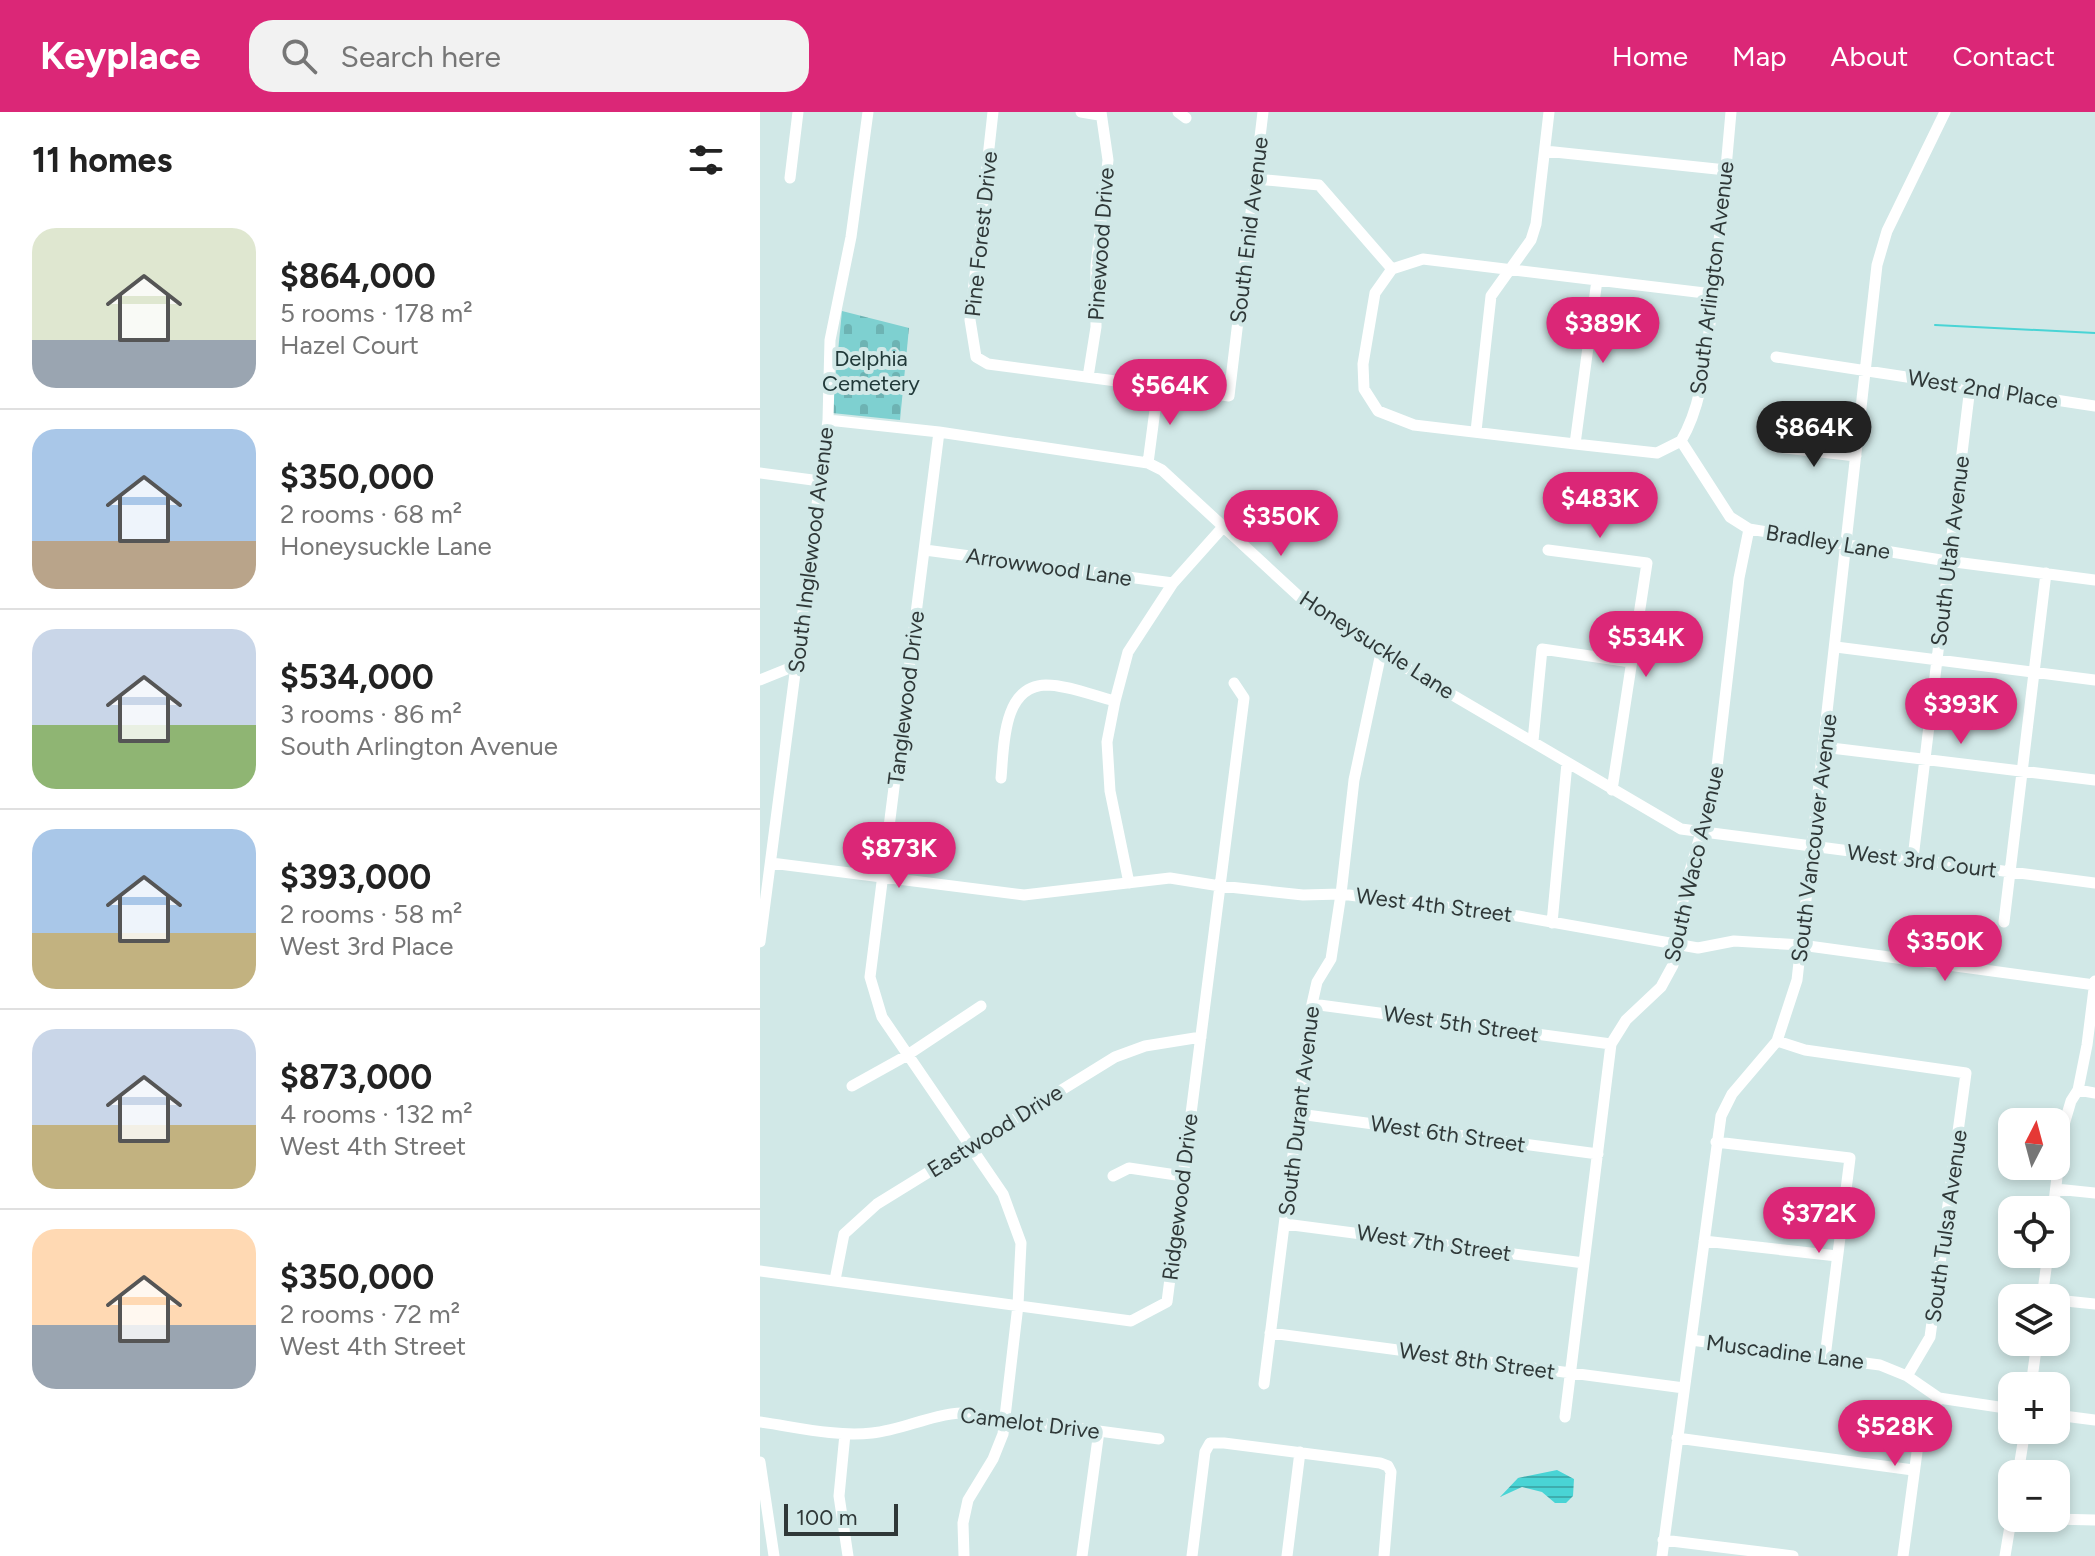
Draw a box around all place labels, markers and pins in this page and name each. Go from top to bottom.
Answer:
pin: $389K [1547,297,1659,365]
pin: $564K [1114,359,1226,427]
pin: $864K [1758,401,1870,469]
pin: $483K [1544,472,1656,540]
pin: $350K [1225,490,1337,558]
pin: $534K [1590,611,1702,679]
pin: $393K [1905,678,2017,746]
pin: $873K [843,822,955,890]
pin: $350K [1889,915,2001,983]
pin: $372K [1763,1187,1875,1255]
pin: $528K [1839,1400,1951,1468]

